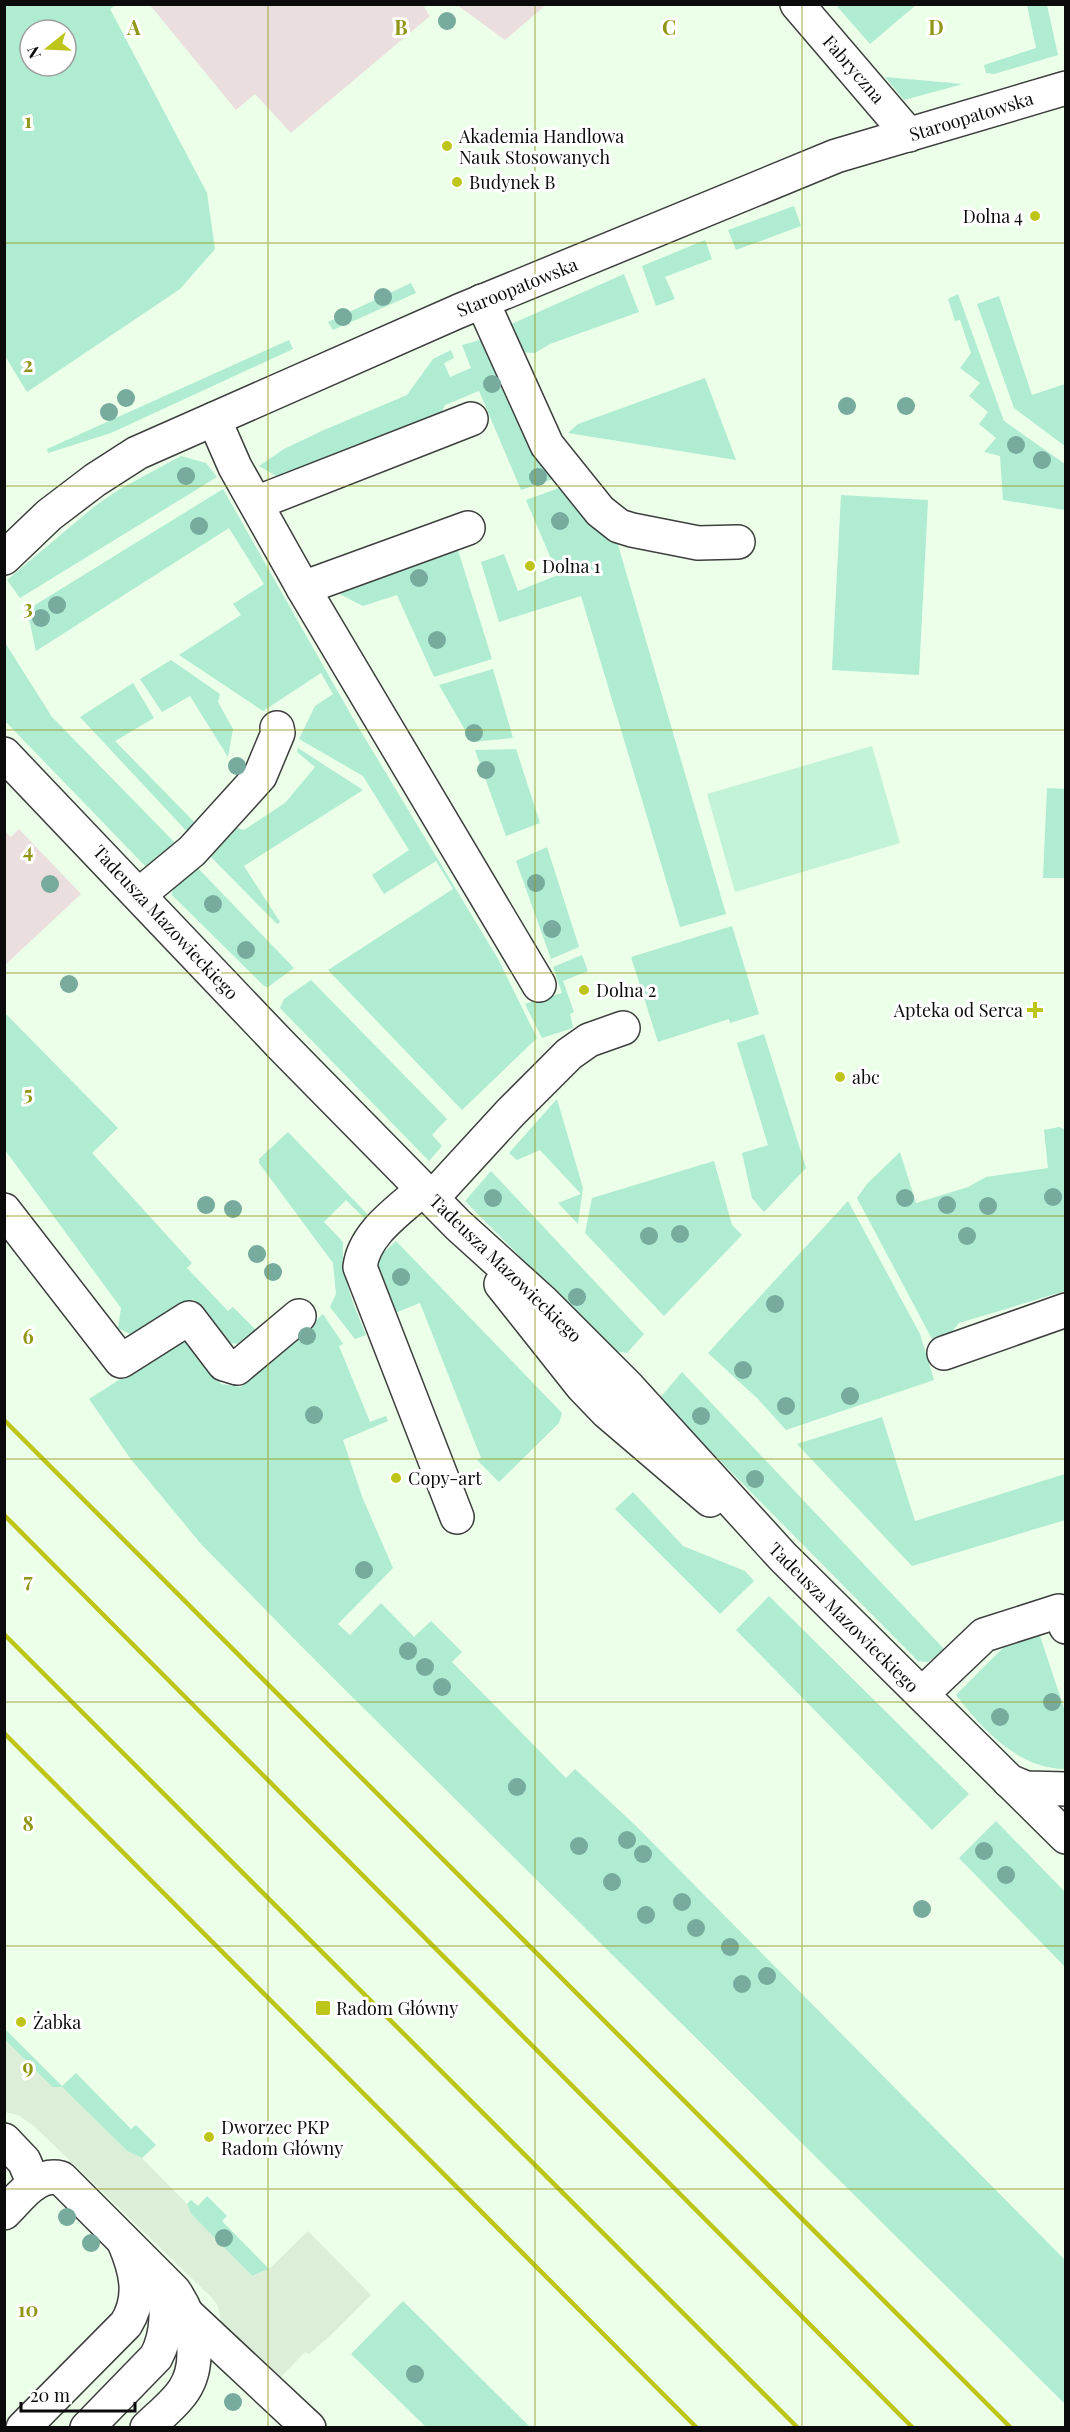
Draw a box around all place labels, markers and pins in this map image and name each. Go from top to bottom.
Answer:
place label: Akademia Handlowa Nauk Stosowanych [458,124,624,169]
marker: Akademia Handlowa Nauk Stosowanych [440,139,454,153]
place label: Budynek B [469,170,555,194]
marker: Budynek B [450,175,464,189]
place label: Dolna 4 [963,204,1023,228]
marker: Dolna 4 [1028,209,1042,223]
place label: Dolna 1 [542,554,601,578]
marker: Dolna 1 [523,559,537,573]
place label: Dolna 2 [596,978,656,1002]
marker: Dolna 2 [577,983,591,997]
place label: Apteka od Serca [893,998,1023,1022]
marker: Apteka od Serca [1028,1003,1042,1017]
place label: abc [852,1065,880,1089]
marker: abc [833,1070,847,1084]
place label: Copy-art [408,1466,482,1490]
marker: Copy-art [389,1471,403,1485]
place label: Radom Główny [336,1996,458,2020]
marker: Radom Główny [314,1999,332,2017]
place label: Żabka [33,2010,81,2034]
marker: Żabka [14,2015,28,2029]
place label: Dworzec PKP Radom Główny [221,2115,343,2160]
marker: Dworzec PKP Radom Główny [202,2130,216,2144]

